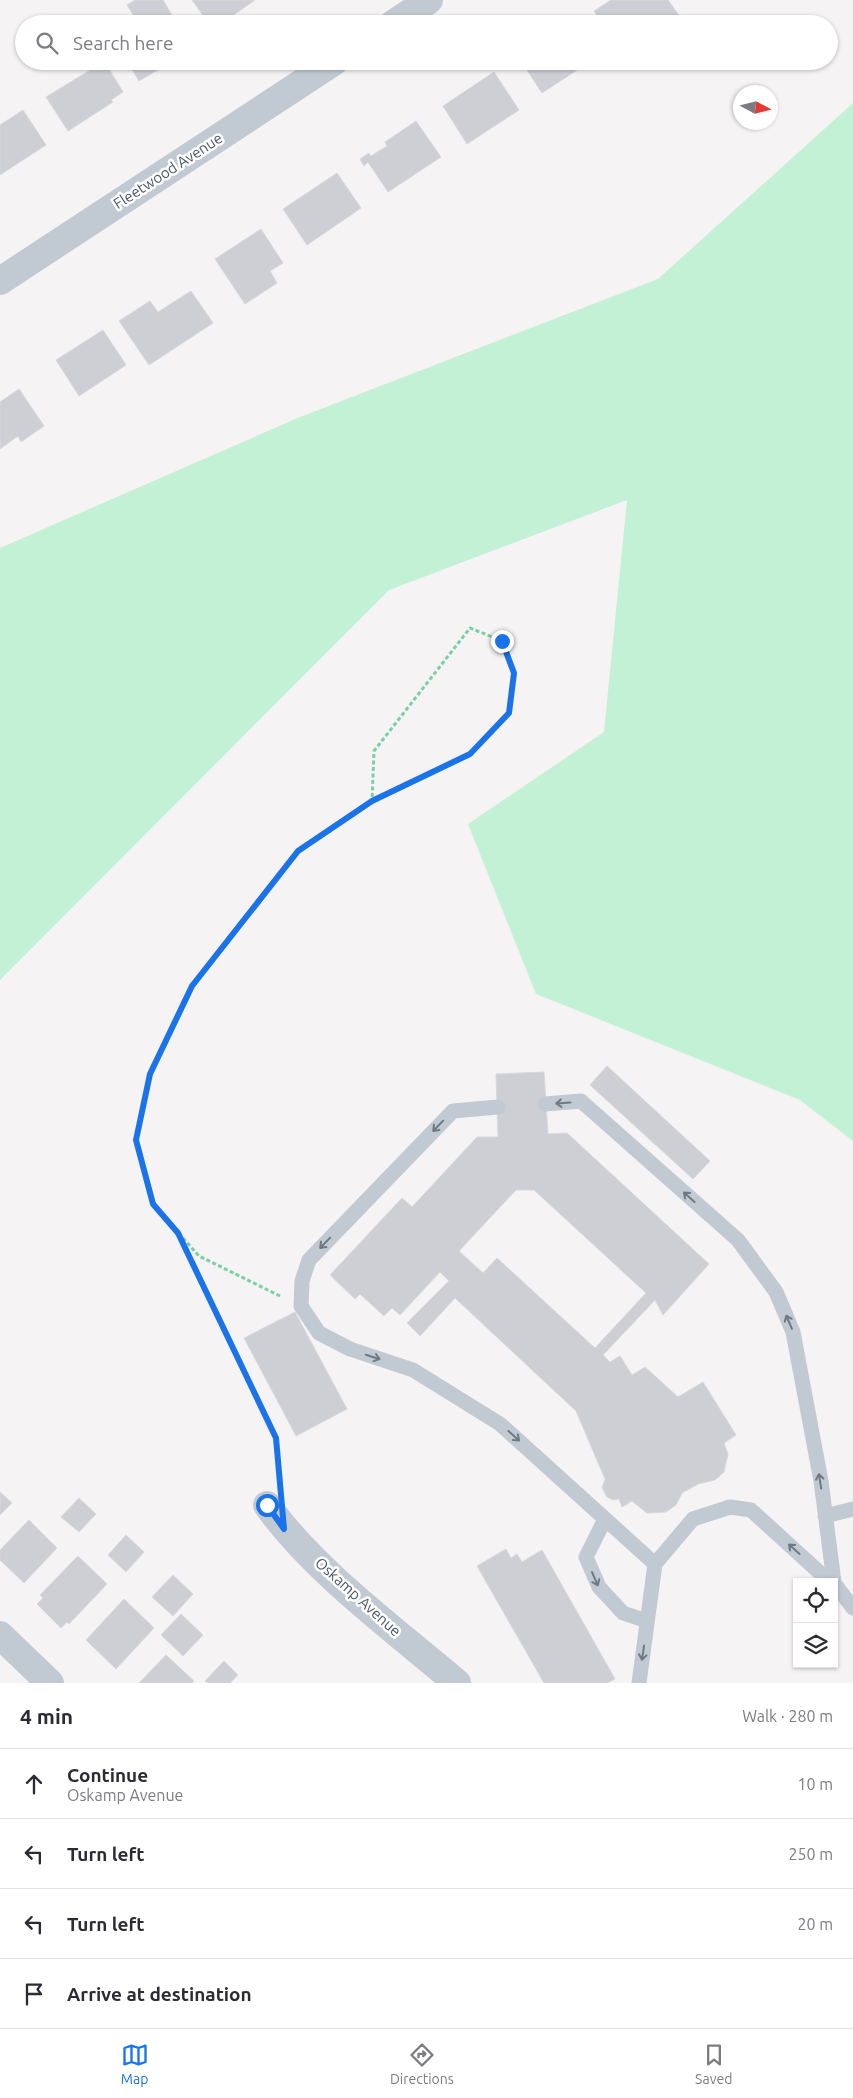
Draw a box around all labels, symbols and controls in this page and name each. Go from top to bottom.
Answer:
search box [15,15,838,70]
icon: search [33,29,61,57]
text: Search here [73,32,173,54]
north arrow [733,85,778,130]
street label: Fleetwood Avenue [110,129,225,212]
route end [491,630,514,653]
one-way arrow [555,1098,571,1107]
one-way arrow [432,1120,444,1132]
one-way arrow [683,1191,696,1203]
one-way arrow [319,1237,332,1249]
one-way arrow [783,1315,793,1330]
one-way arrow [365,1353,380,1362]
one-way arrow [507,1430,520,1442]
one-way arrow [815,1474,825,1490]
route start [256,1494,279,1517]
one-way arrow [788,1543,801,1555]
street label: Oskamp Avenue [312,1554,405,1639]
one-way arrow [591,1571,601,1586]
map controls [793,1578,838,1668]
button: locate [793,1578,838,1623]
button: layers [793,1623,838,1668]
one-way arrow [638,1645,648,1661]
text: 4 min [20,1704,73,1728]
text: Walk · 280 m [742,1707,833,1725]
text: Continue [67,1764,148,1786]
icon: ahead [20,1770,48,1798]
text: 10 m [797,1775,833,1793]
text: Oskamp Avenue [67,1786,183,1804]
icon: left [20,1840,48,1868]
text: Turn left [67,1843,145,1865]
text: 250 m [788,1845,833,1863]
icon: left [20,1910,48,1938]
text: Turn left [67,1913,145,1935]
text: 20 m [797,1915,833,1933]
icon: arrive [20,1980,48,2008]
text: Arrive at destination [67,1983,252,2005]
tab: Map [121,2041,149,2087]
tab: Directions [390,2041,454,2087]
tab: Saved [695,2041,732,2087]

